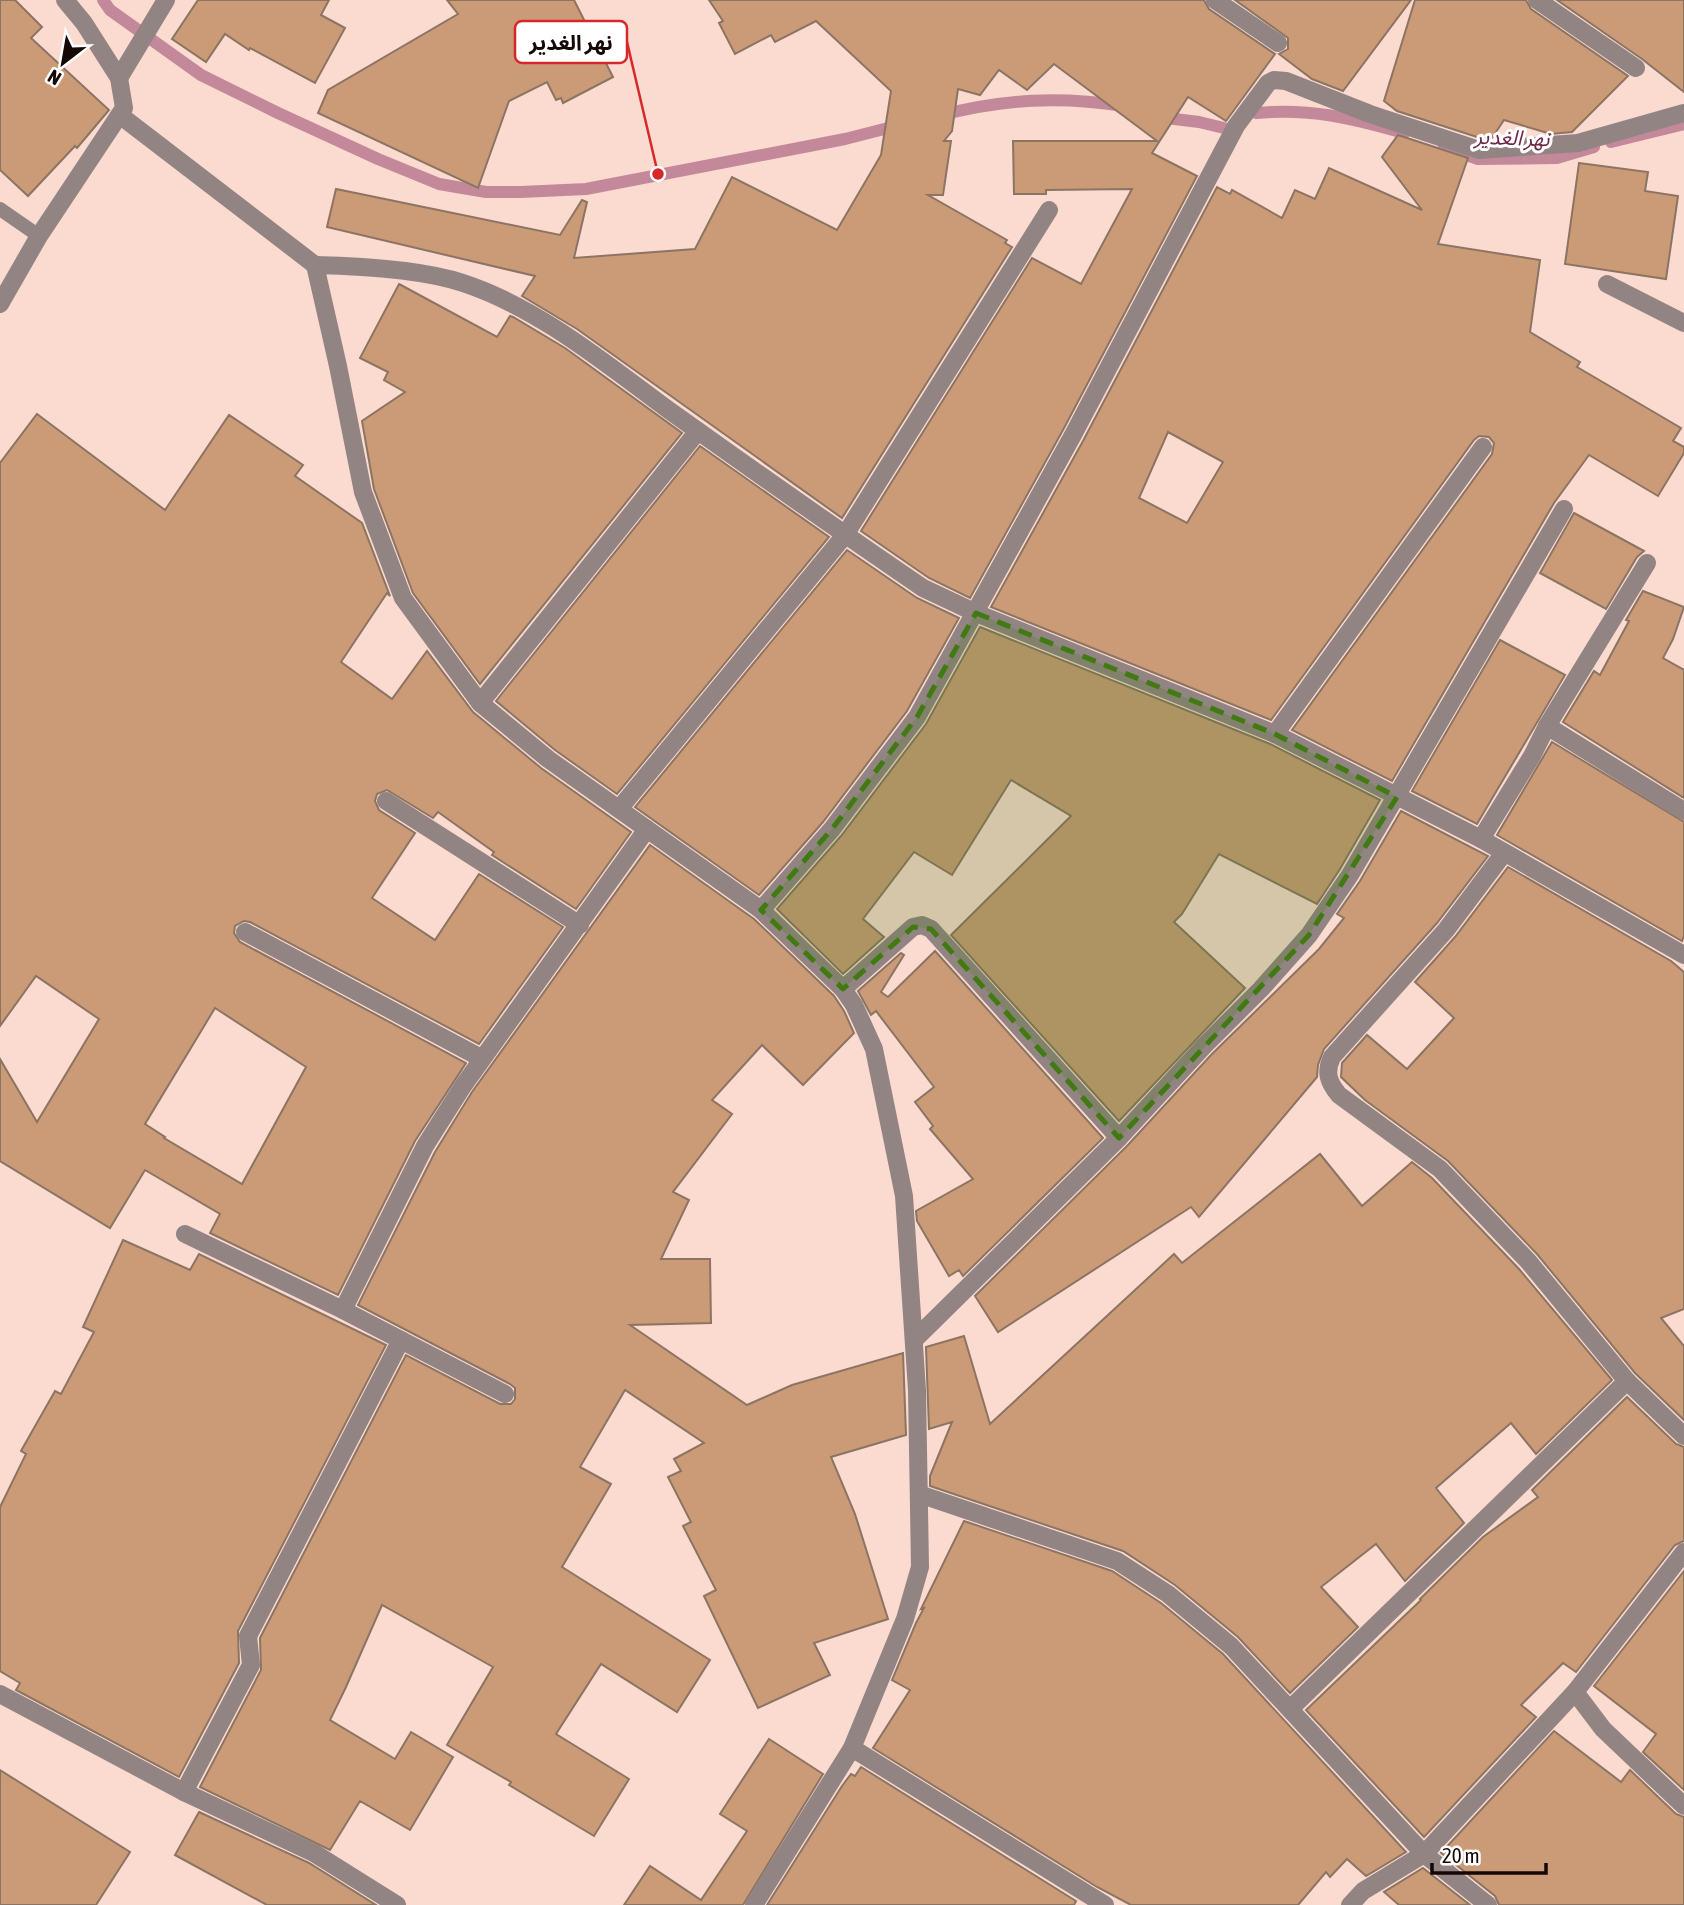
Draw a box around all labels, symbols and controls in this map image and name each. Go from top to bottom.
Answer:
callout: نهر الغدير [515,21,627,63]
north arrow [28,28,98,98]
text: نهر الغدير [528,30,613,55]
text: N [44,65,65,90]
water label: نهر الغدير [1472,124,1551,151]
scale bar [1432,1832,1546,1876]
text: 20 m [1442,1843,1480,1867]

